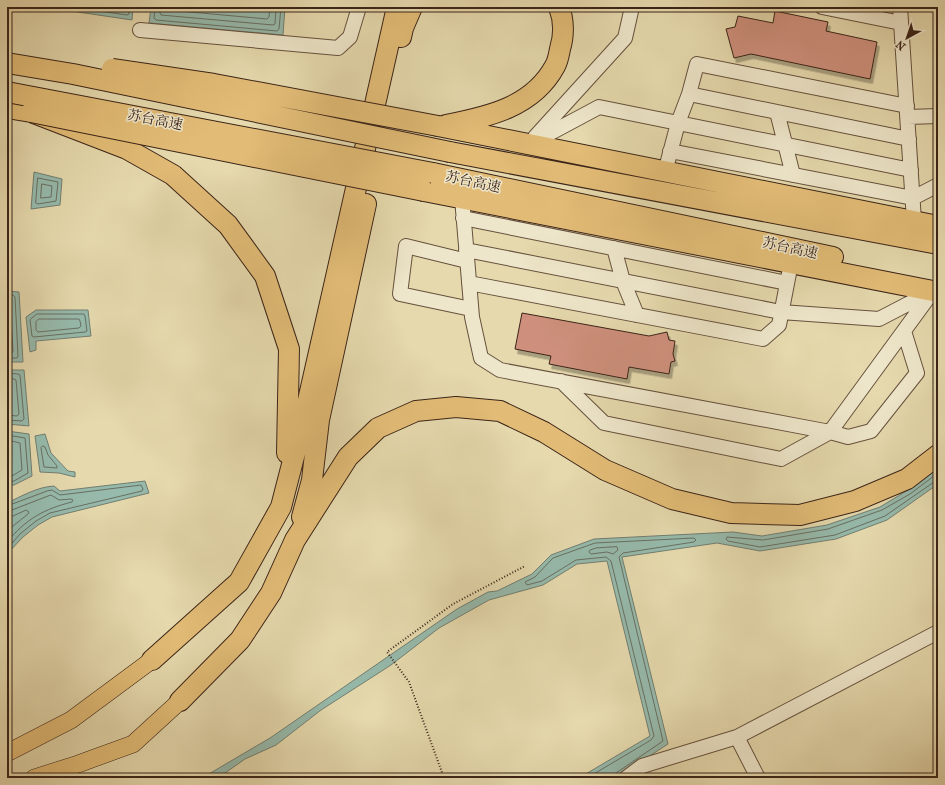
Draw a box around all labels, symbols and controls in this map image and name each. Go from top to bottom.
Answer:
north arrow [887,18,927,58]
text: N [893,37,908,53]
street label: 苏台高速 [126,106,184,134]
street label: 苏台高速 [444,168,502,196]
street label: 苏台高速 [761,234,819,262]

